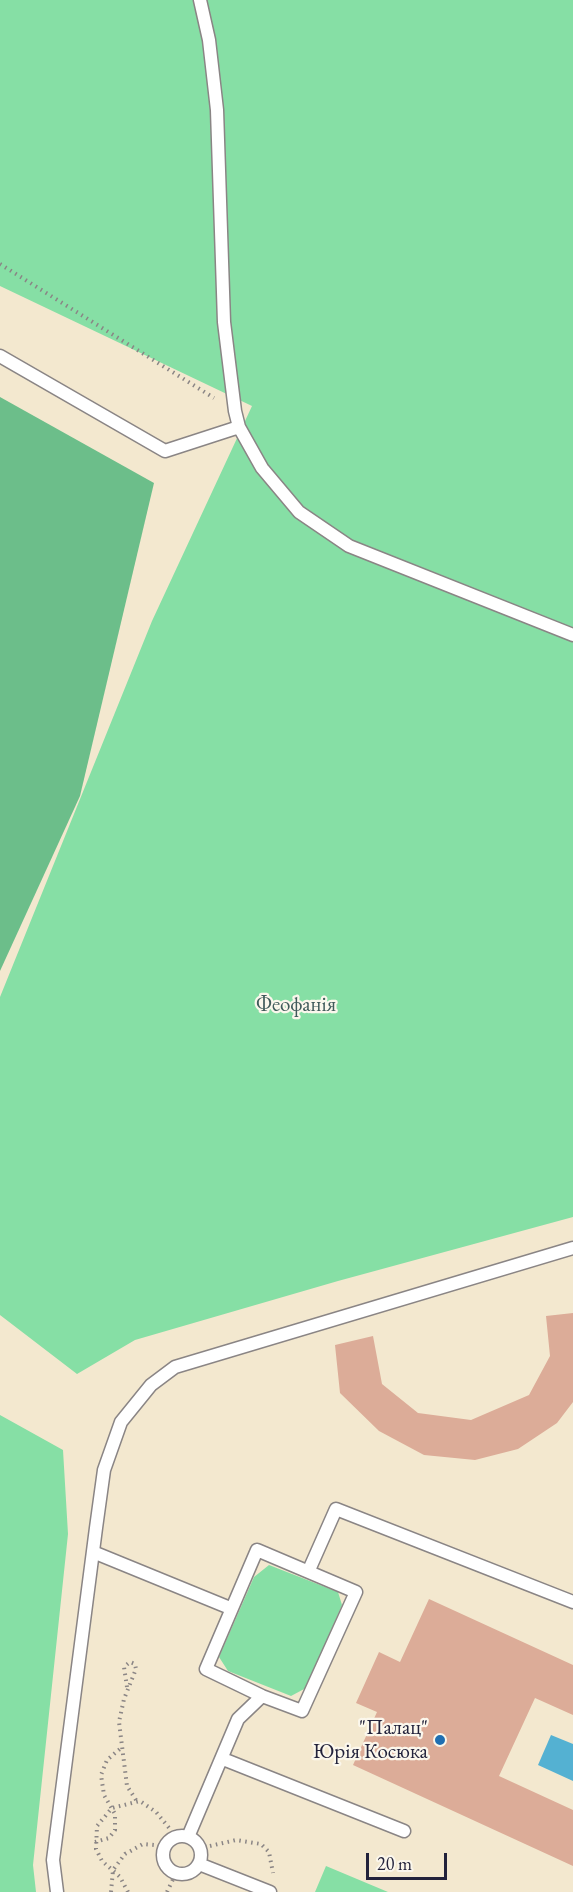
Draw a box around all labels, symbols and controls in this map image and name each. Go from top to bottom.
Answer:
park label: Феофанія [256,992,336,1018]
place label: "Палац" Юрія Косюка [313,1715,428,1765]
marker: "Палац" Юрія Косюка [433,1733,447,1747]
scale bar [369,1841,450,1879]
text: 20 m [377,1852,412,1875]

